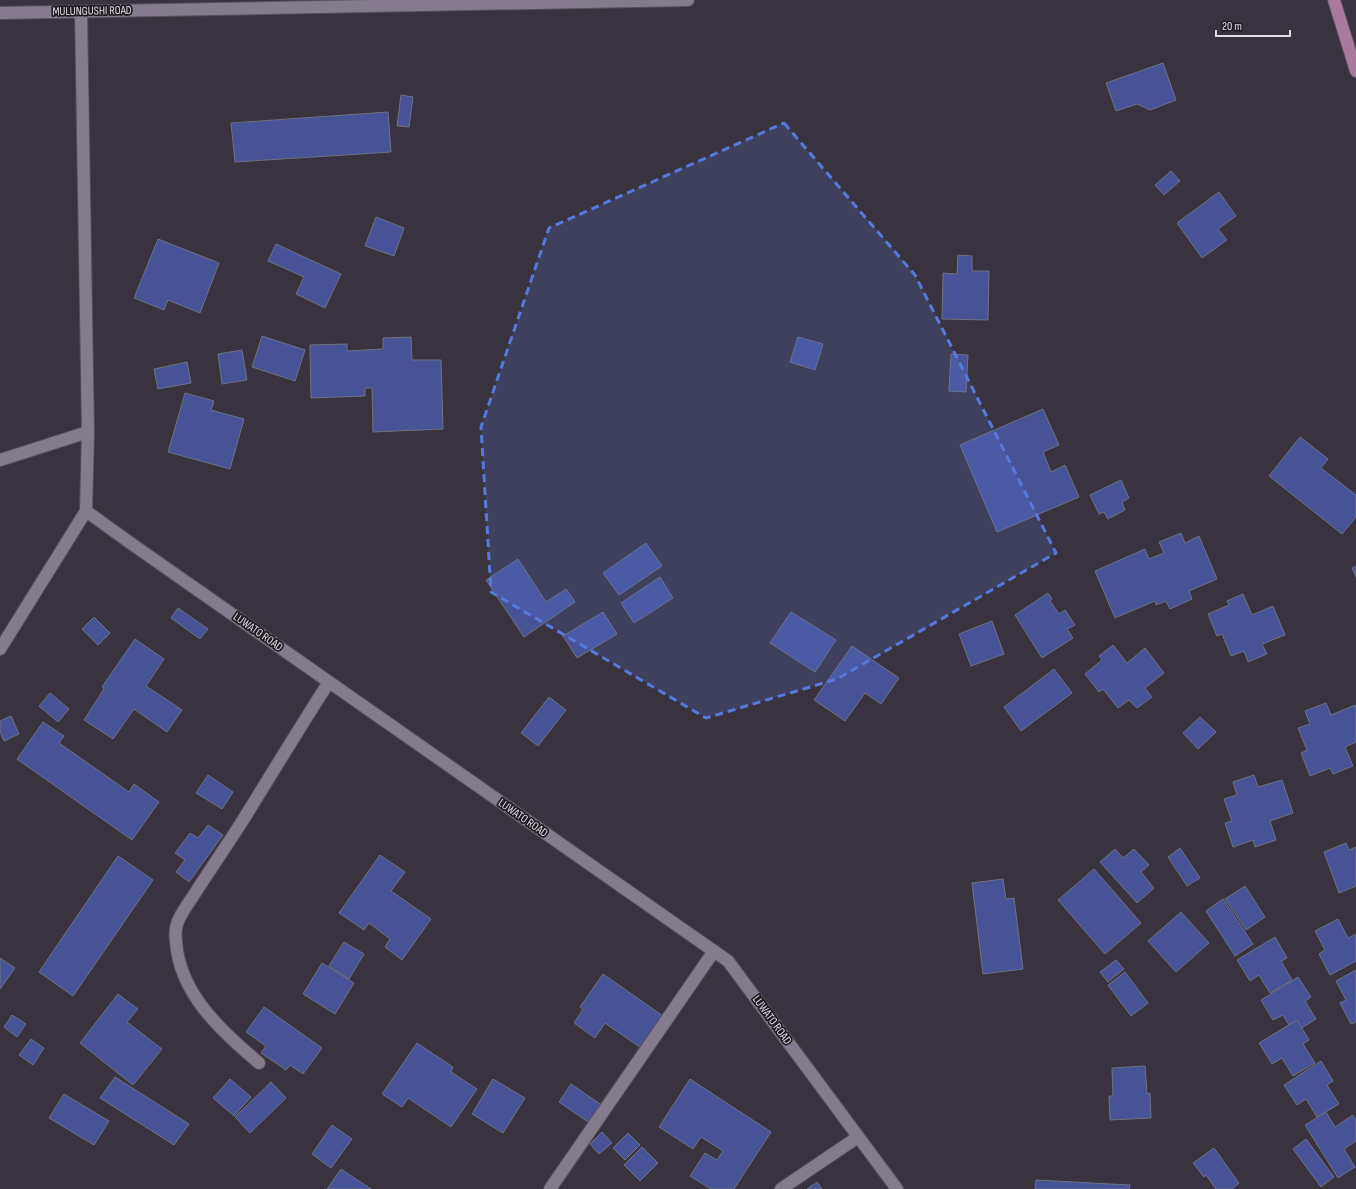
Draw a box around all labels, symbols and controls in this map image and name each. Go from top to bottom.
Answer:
street label: MULUNGUSHI ROAD [52,3,132,19]
scale bar [1216,12,1290,38]
text: 20 m [1222,19,1242,34]
street label: LUWATO ROAD [230,609,286,655]
street label: LUWATO ROAD [495,795,551,841]
street label: LUWATO ROAD [749,992,795,1048]

